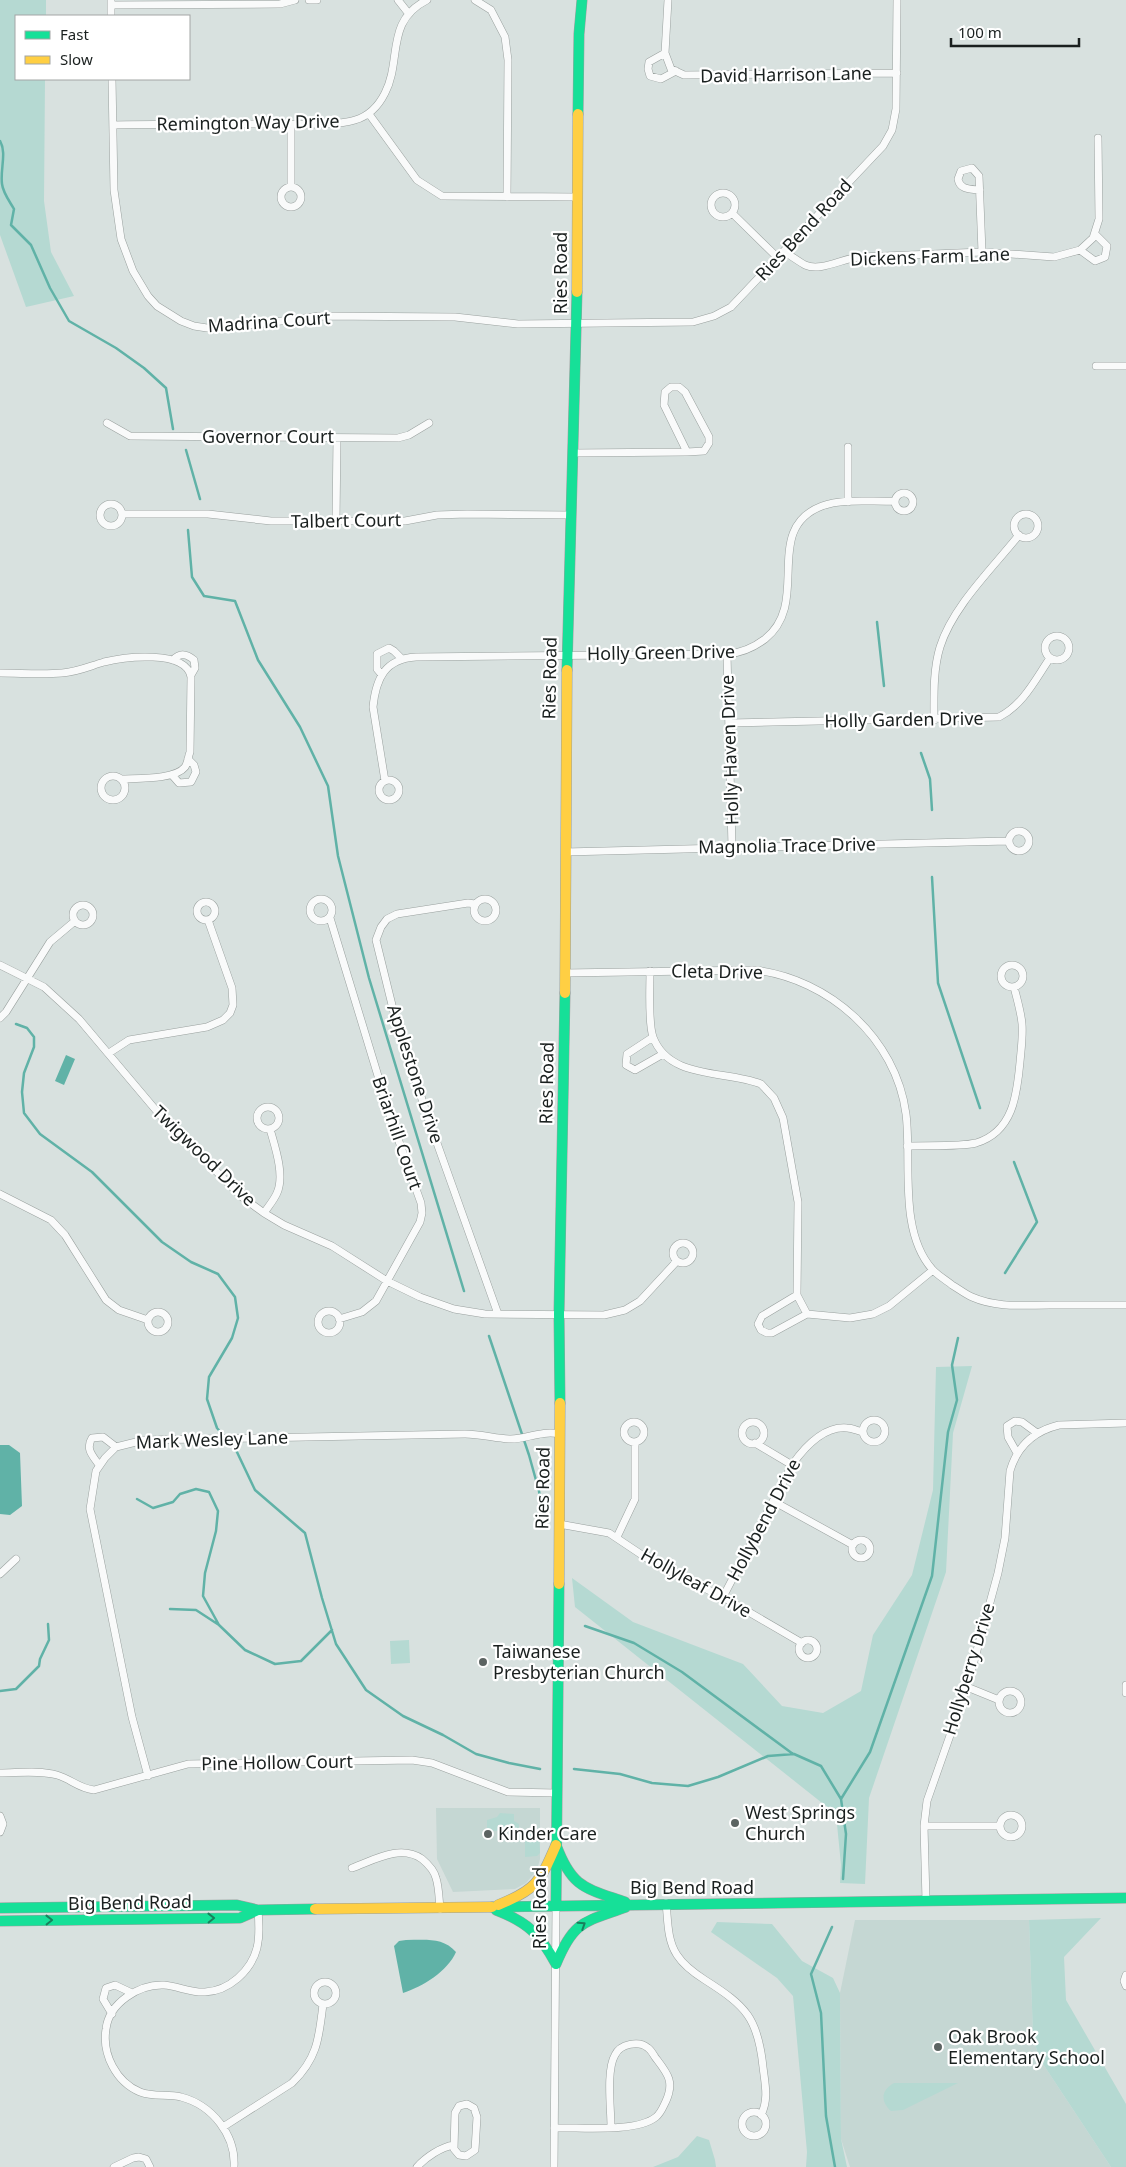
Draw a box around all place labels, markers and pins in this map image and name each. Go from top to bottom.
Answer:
place label: Taiwanese Presbyterian Church [493,1639,665,1684]
marker: Taiwanese Presbyterian Church [477,1656,489,1668]
place label: West Springs Church [745,1800,855,1845]
marker: West Springs Church [729,1817,741,1829]
place label: Kinder Care [498,1821,597,1845]
marker: Kinder Care [482,1828,494,1840]
place label: Oak Brook Elementary School [948,2024,1105,2069]
marker: Oak Brook Elementary School [932,2041,944,2053]

